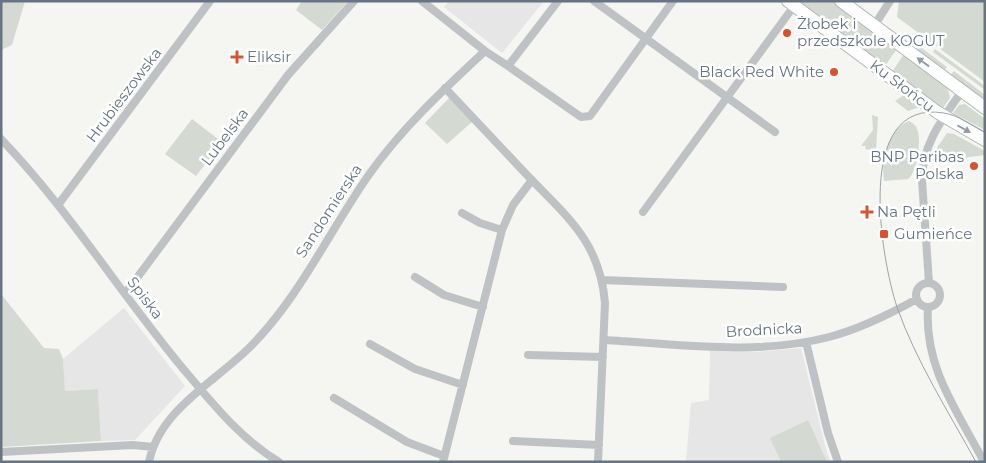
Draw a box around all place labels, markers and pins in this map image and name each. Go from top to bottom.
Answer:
place label: Żłobek i przedszkole KOGUT [797,14,945,50]
marker: Żłobek i przedszkole KOGUT [781,27,793,39]
place label: Eliksir [247,47,291,66]
marker: Eliksir [231,51,243,63]
place label: Black Red White [699,62,824,81]
marker: Black Red White [828,66,840,78]
place label: BNP Paribas Polska [870,147,964,183]
marker: BNP Paribas Polska [968,160,980,172]
place label: Na Pętli [877,202,936,221]
marker: Na Pętli [861,206,873,218]
place label: Gumieńce [894,224,972,243]
marker: Gumieńce [878,228,890,240]

